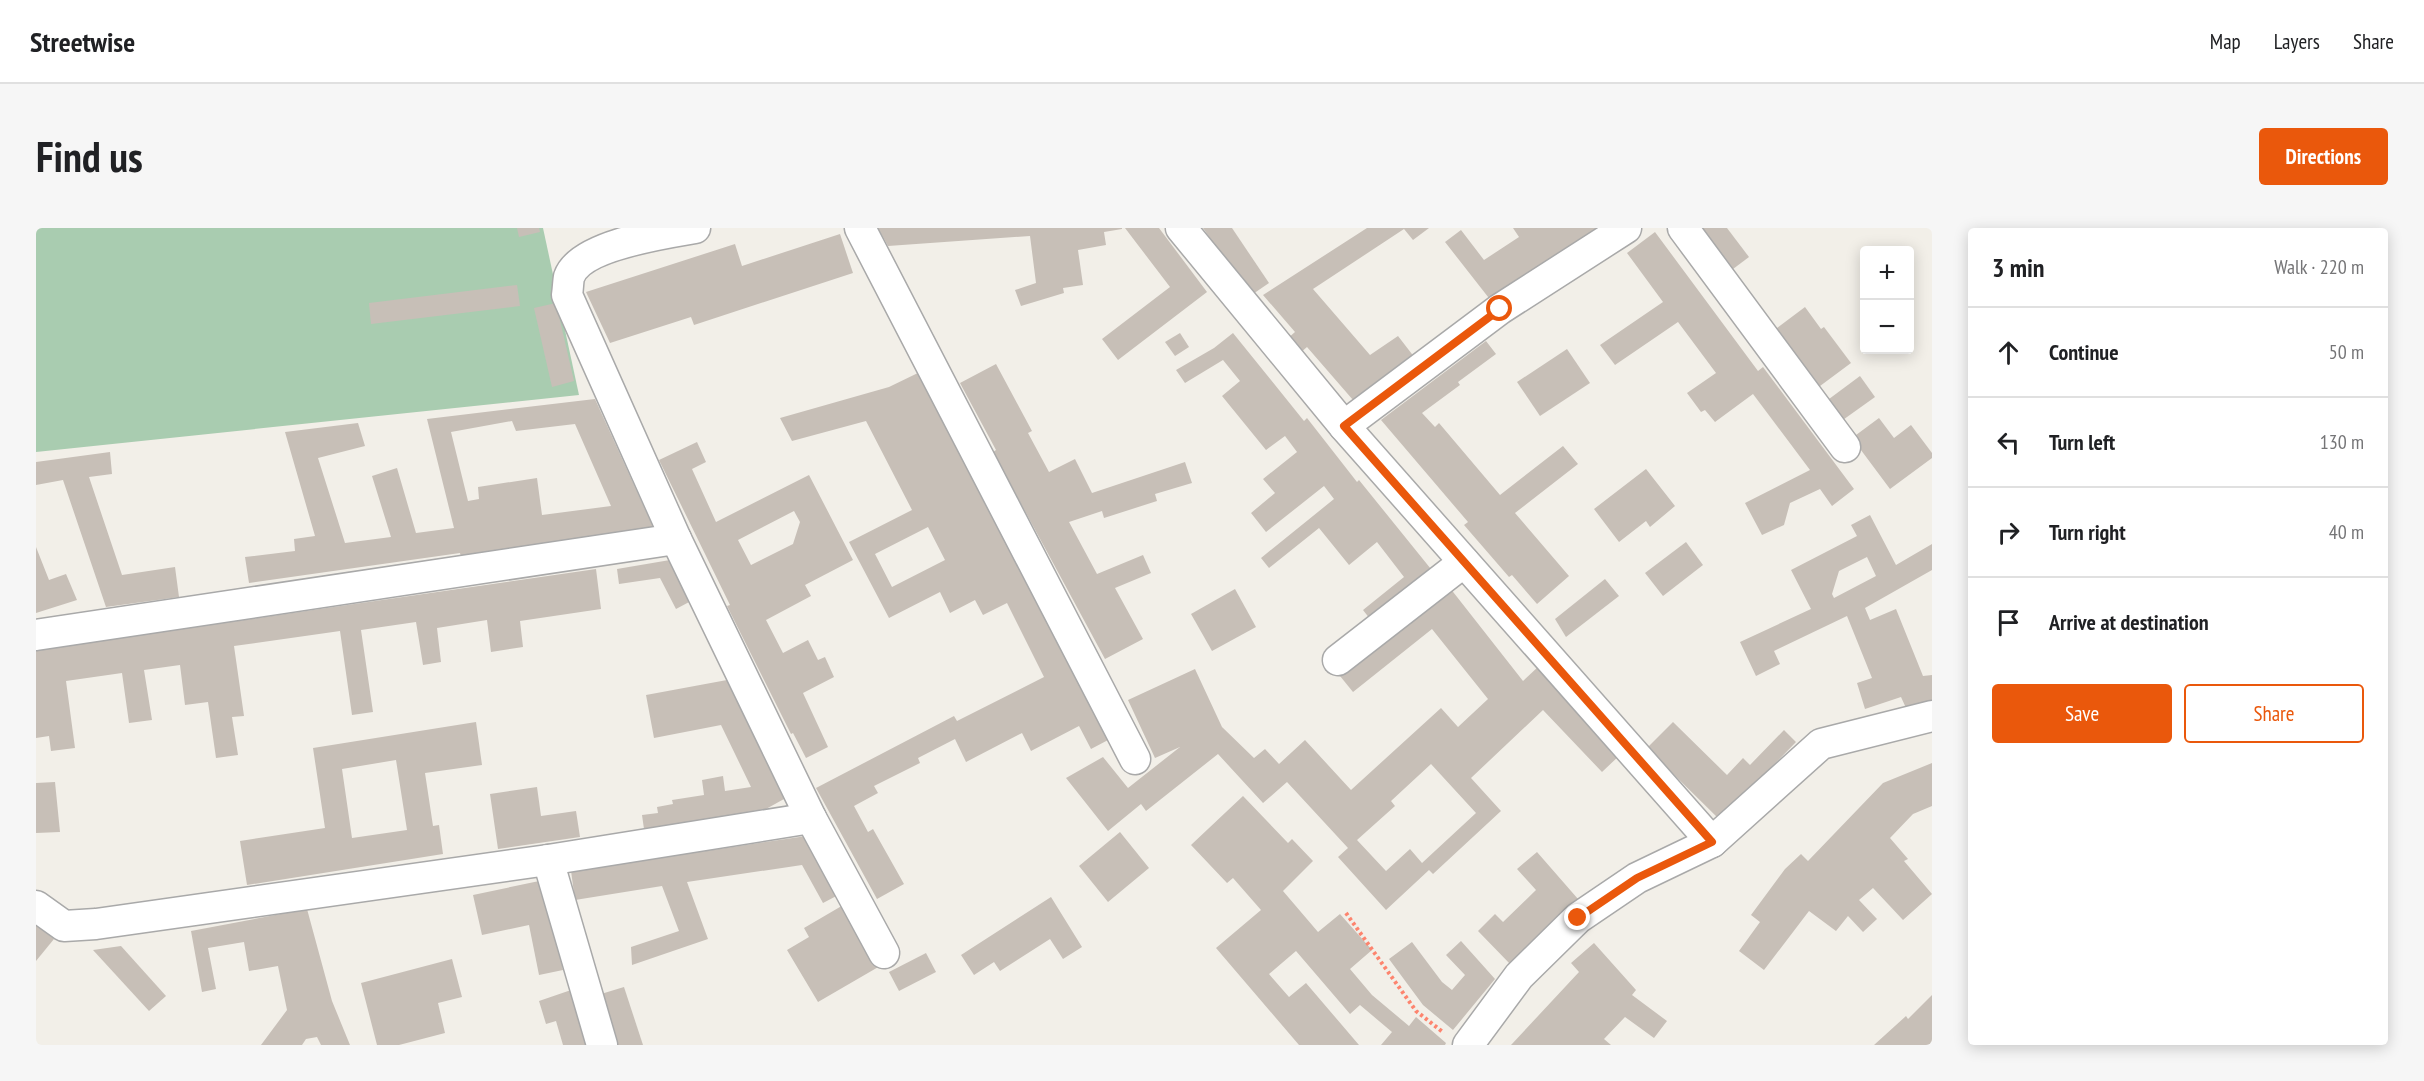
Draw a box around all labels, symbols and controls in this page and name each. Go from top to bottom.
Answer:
text: Streetwise [30,23,135,60]
text: Map [2210,28,2241,55]
text: Layers [2274,28,2320,55]
text: Share [2353,28,2394,55]
button: Directions [2259,128,2388,185]
text: Find us [36,129,143,184]
map controls [1860,246,1914,354]
button: + [1860,246,1914,300]
text: 3 min [1992,251,2045,284]
text: Walk · 220 m [2274,254,2364,280]
route start [1486,295,1512,321]
button: − [1860,300,1914,354]
icon: ahead [1992,336,2025,369]
text: Continue [2049,338,2119,366]
text: 50 m [2329,339,2364,365]
icon: left [1992,426,2025,459]
text: Turn left [2049,428,2115,456]
text: 130 m [2320,429,2364,455]
icon: right [1992,516,2025,549]
text: Turn right [2049,518,2126,546]
text: 40 m [2329,519,2364,545]
icon: arrive [1992,606,2025,639]
text: Arrive at destination [2049,608,2209,636]
button: Save [1992,684,2172,743]
button: Share [2184,684,2364,743]
route end [1564,904,1590,930]

